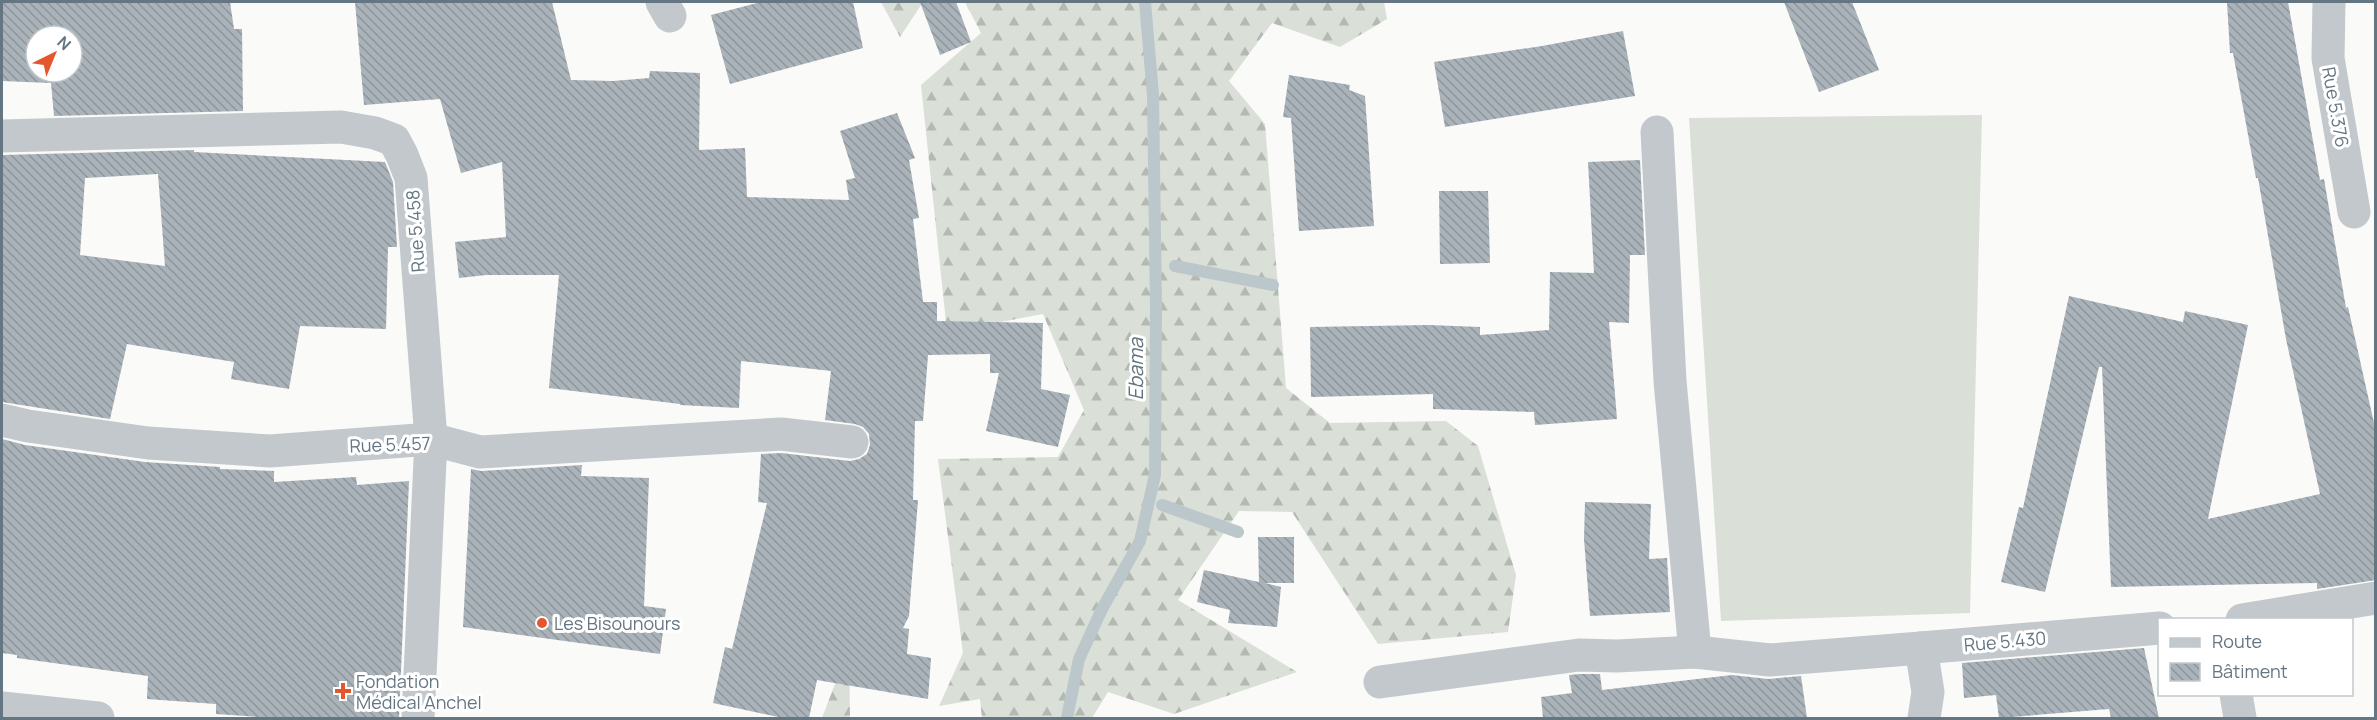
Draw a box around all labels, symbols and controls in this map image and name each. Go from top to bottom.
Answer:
north arrow [24,24,84,84]
text: N [53,31,76,55]
street label: Rue 5.376 [2317,65,2355,149]
street label: Rue 5.458 [400,189,430,273]
water label: Ebama [1122,337,1149,400]
street label: Rue 5.457 [349,431,431,457]
place label: Les Bisounours [554,611,680,635]
marker: Les Bisounours [535,616,549,630]
legend [2158,618,2353,696]
street label: Rue 5.430 [1963,625,2047,657]
text: Route [2212,629,2262,653]
text: Bâtiment [2212,659,2288,683]
place label: Fondation Médical Anchel [356,669,482,714]
marker: Fondation Médical Anchel [334,682,352,700]

